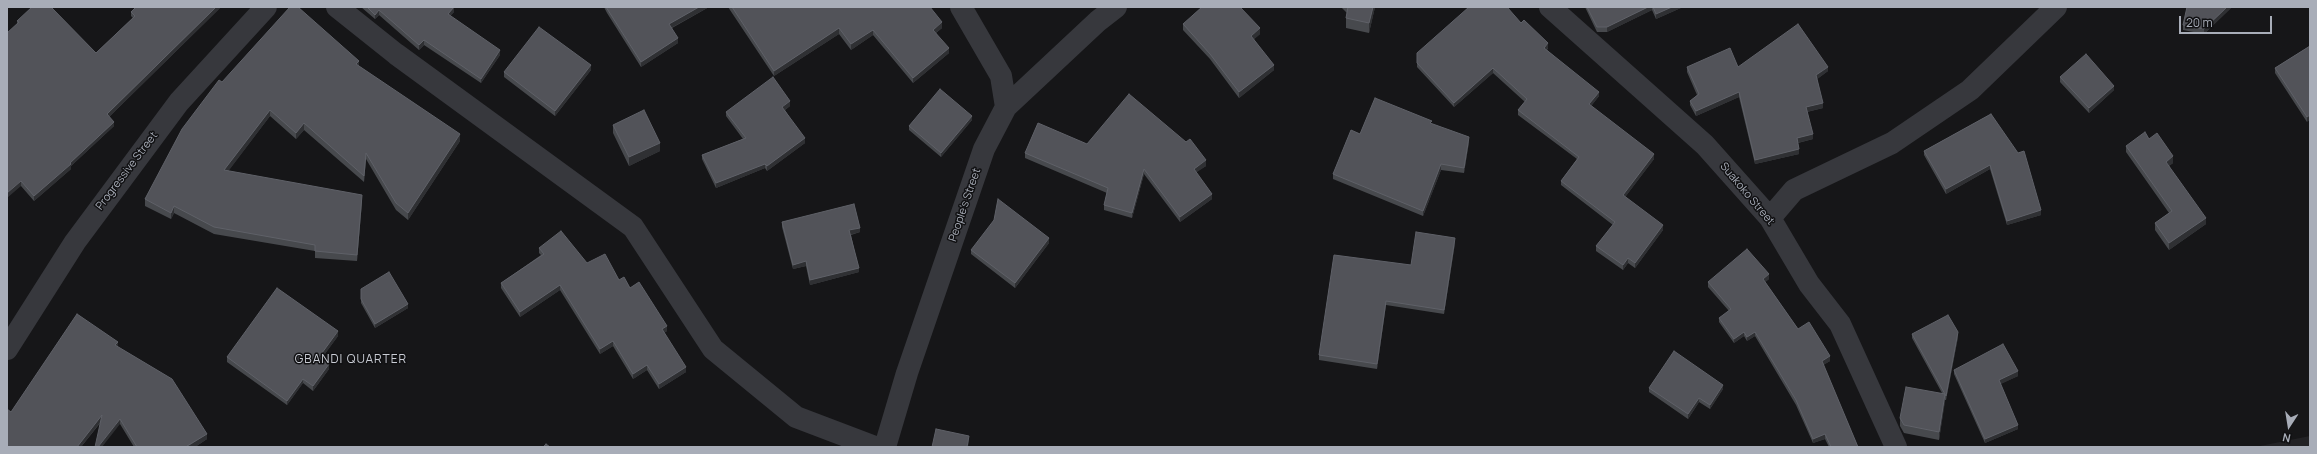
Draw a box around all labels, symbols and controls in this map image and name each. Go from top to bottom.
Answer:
scale bar [2181,8,2274,34]
text: 20 m [2186,14,2213,31]
street label: Progressive Street [93,129,161,213]
street label: Suakoko Street [1717,160,1777,228]
street label: People's Street [946,167,984,243]
district label: GBANDI QUARTER [295,353,407,367]
north arrow [2269,406,2309,446]
text: N [2281,430,2292,446]

